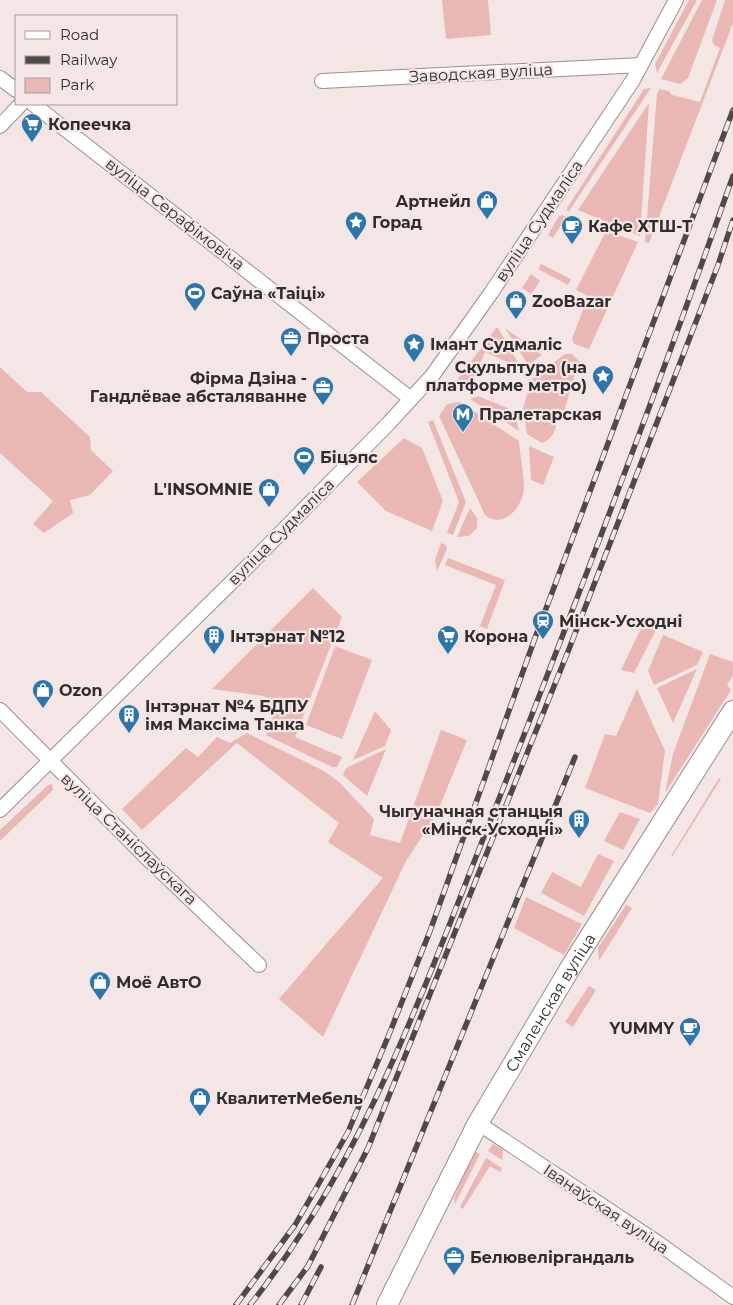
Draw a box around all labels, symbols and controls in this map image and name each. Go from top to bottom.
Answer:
legend [15,15,178,105]
text: Road [60,25,99,44]
text: Railway [60,50,118,69]
street label: Заводская вуліца [409,60,553,86]
text: Park [60,75,94,94]
supermarket icon: Копеечка [20,112,44,143]
place label: Копеечка [48,115,131,134]
street label: вуліца Серафімовіча [102,154,248,274]
street label: вуліца Судмаліса [491,157,587,285]
shop icon: Артнейл [475,189,499,220]
place label: Артнейл [395,192,471,211]
place icon: Горад [344,210,368,241]
place label: Горад [372,213,422,232]
cafe icon: Кафе ХТШ-Т [560,214,584,245]
place label: Кафе ХТШ-Т [588,217,692,236]
sports icon: Саўна «Таіці» [183,281,207,312]
place label: Саўна «Таіці» [211,284,326,303]
shop icon: ZooBazar [504,289,528,320]
place label: ZooBazar [532,292,611,311]
office icon: Проста [279,326,303,357]
place label: Проста [307,329,369,348]
place icon: Імант Судмаліс [402,332,426,363]
place label: Імант Судмаліс [430,335,563,354]
place label: Скульптура (на платформе метро) [426,358,587,395]
place icon: Скульптура (на платформе метро) [591,364,615,395]
place label: Фірма Дзіна - Гандлёвае абсталяванне [90,369,307,406]
office icon: Фірма Дзіна - Гандлёвае абсталяванне [311,375,335,406]
metro station icon: Пралетарская [451,402,475,433]
place label: Пралетарская [479,405,602,424]
sports icon: Біцэпс [292,445,316,476]
place label: Біцэпс [320,448,378,467]
street label: вуліца Судмаліса [224,475,338,589]
shop icon: L'INSOMNIE [257,477,281,508]
place label: L'INSOMNIE [154,480,253,499]
station icon: Мінск-Усходні [531,609,555,640]
place label: Мінск-Усходні [559,612,682,631]
building icon: Інтэрнат №12 [202,624,226,655]
supermarket icon: Корона [436,624,460,655]
place label: Інтэрнат №12 [230,627,345,646]
place label: Корона [464,627,528,646]
shop icon: Ozon [31,678,55,709]
place label: Ozon [59,681,103,700]
place label: Інтэрнат №4 БДПУ імя Максіма Танка [145,697,309,734]
building icon: Інтэрнат №4 БДПУ імя Максіма Танка [117,703,141,734]
street label: вуліца Станіслаўскага [57,769,201,909]
place label: Чыгуначная станцыя «Мінск-Усходні» [379,802,563,839]
building icon: Чыгуначная станцыя «Мінск-Усходні» [567,808,591,839]
street label: Смаленская вуліца [501,929,599,1075]
shop icon: Моё АвтО [88,970,112,1001]
place label: Моё АвтО [116,973,201,992]
cafe icon: YUMMY [678,1016,702,1047]
place label: YUMMY [609,1019,675,1038]
shop icon: КвалитетМебель [188,1086,212,1117]
place label: КвалитетМебель [216,1089,363,1108]
street label: Іванаўская вуліца [540,1160,672,1258]
office icon: Белювеліргандаль [442,1245,466,1276]
place label: Белювеліргандаль [470,1248,634,1267]

